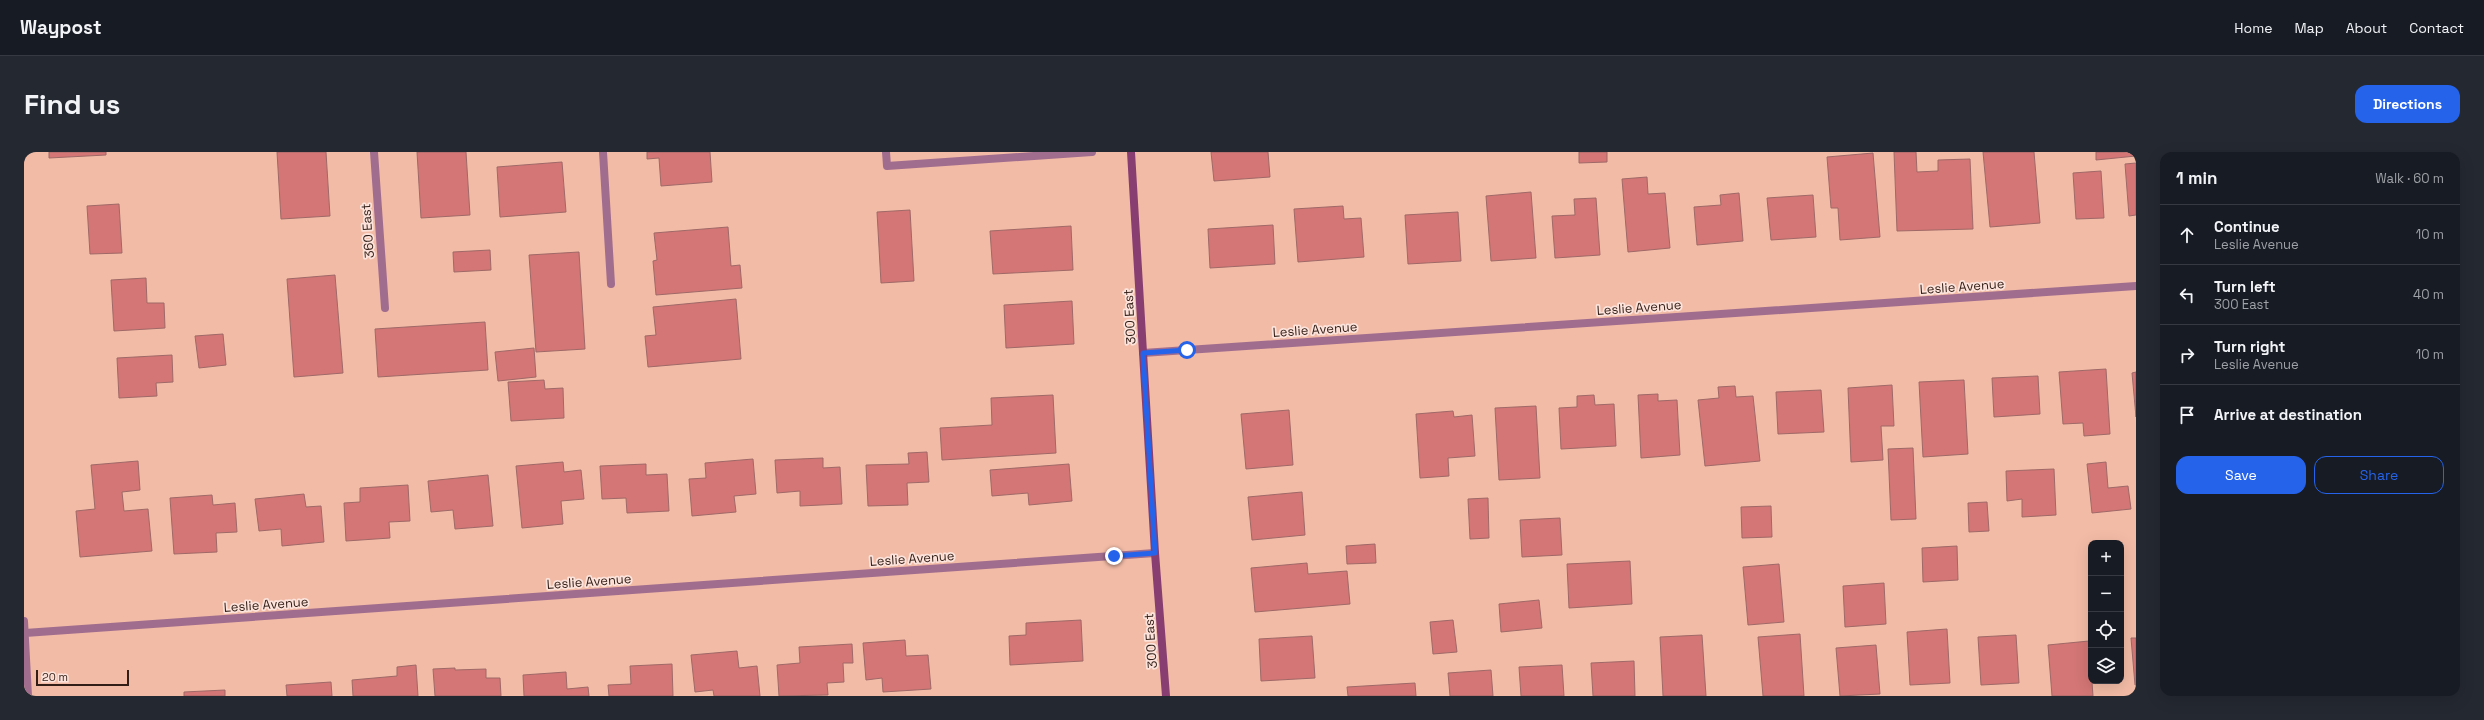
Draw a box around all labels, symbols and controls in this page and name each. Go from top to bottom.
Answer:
text: Waypost [20,15,102,40]
text: Home [2234,19,2272,37]
text: Map [2294,19,2324,37]
text: About [2346,19,2387,37]
text: Contact [2409,19,2464,37]
button: Directions [2355,85,2460,123]
text: Find us [24,86,121,122]
text: 1 min [2176,167,2218,189]
text: Walk · 60 m [2375,170,2444,187]
street label: 360 East [357,203,378,259]
text: Continue [2214,217,2280,236]
icon: ahead [2176,224,2198,246]
text: 10 m [2416,226,2444,243]
text: Leslie Avenue [2214,236,2299,253]
street label: Leslie Avenue [1919,275,2005,298]
text: Turn left [2214,277,2276,296]
icon: left [2176,284,2198,306]
text: 40 m [2413,286,2444,303]
street label: 300 East [1120,289,1139,345]
street label: Leslie Avenue [1596,296,1682,319]
text: 300 East [2214,296,2269,313]
street label: Leslie Avenue [1272,318,1358,341]
text: Turn right [2214,337,2285,356]
route start [1178,341,1196,359]
icon: right [2176,344,2198,366]
text: 10 m [2416,346,2444,363]
text: Leslie Avenue [2214,356,2299,373]
icon: arrive [2176,404,2198,426]
text: Arrive at destination [2214,405,2362,424]
button: Save [2176,456,2306,494]
button: Share [2314,456,2444,494]
map controls [2088,540,2124,684]
button: + [2088,540,2124,576]
street label: Leslie Avenue [869,547,955,570]
route end [1105,547,1123,565]
street label: Leslie Avenue [546,570,632,593]
button: − [2088,576,2124,612]
street label: Leslie Avenue [223,593,309,616]
button: locate [2088,612,2124,648]
street label: 300 East [1140,613,1161,669]
button: layers [2088,648,2124,684]
scale bar [36,668,129,687]
text: 20 m [42,670,68,684]

